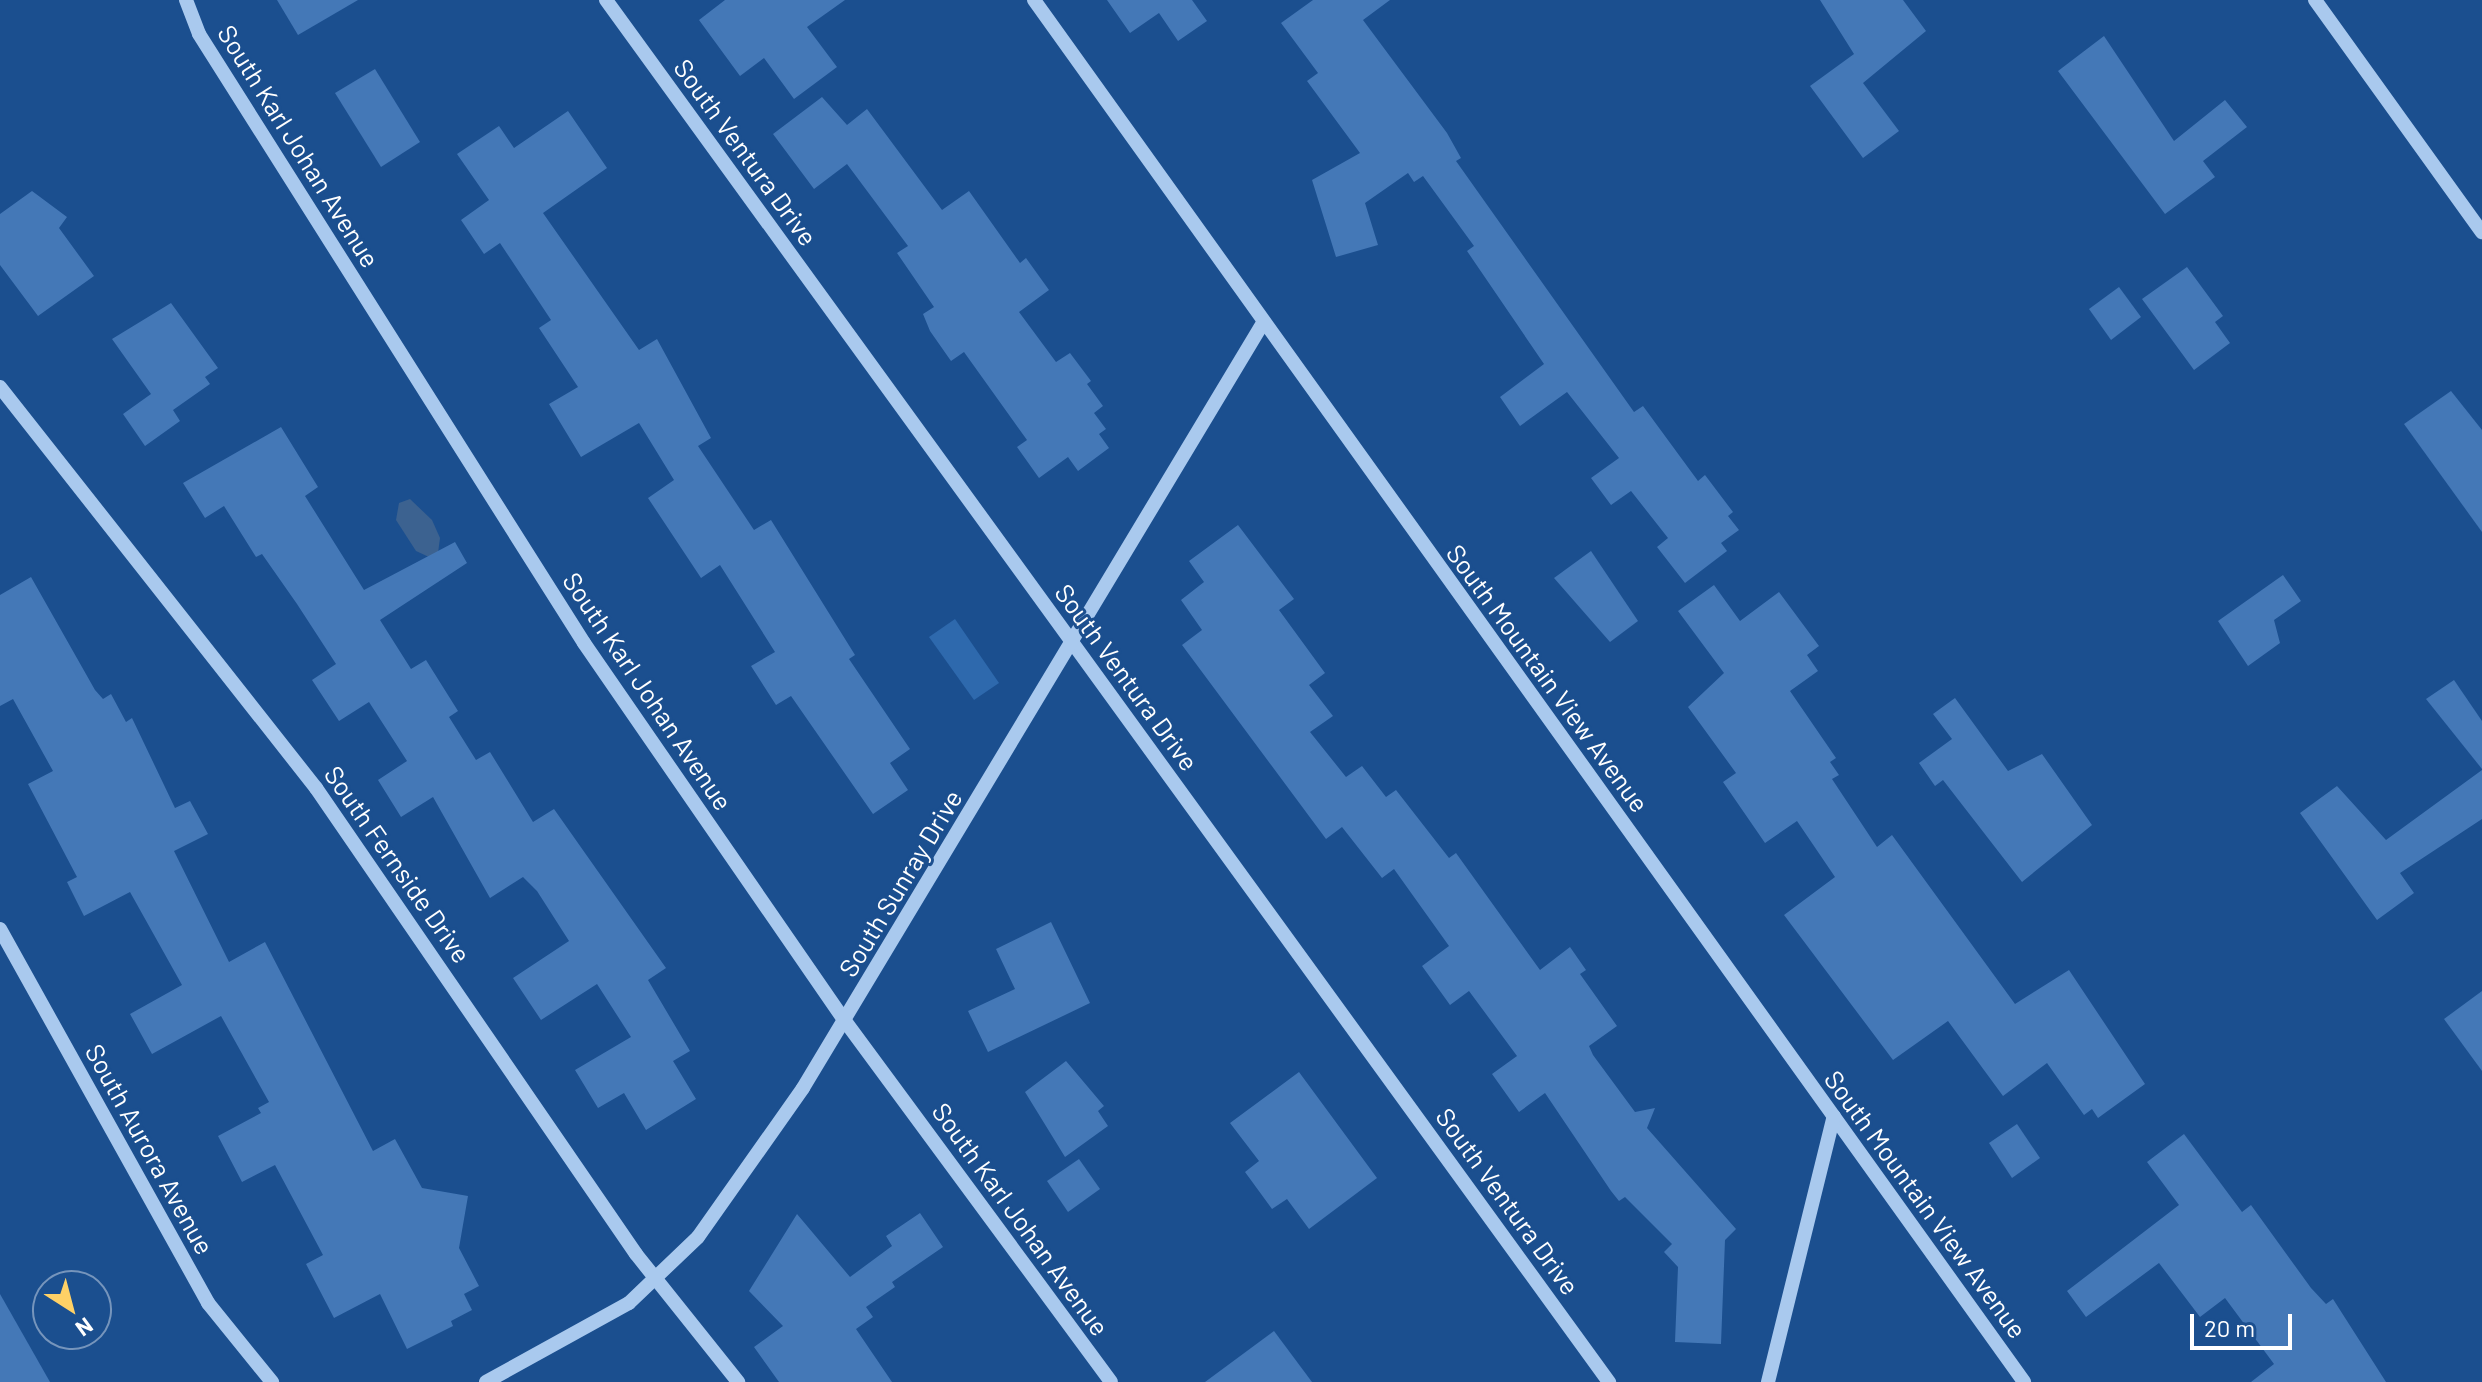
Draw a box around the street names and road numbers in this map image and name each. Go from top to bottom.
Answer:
street label: South Karl Johan Avenue [212,19,386,273]
street label: South Ventura Drive [668,53,824,251]
street label: South Mountain View Avenue [1440,538,1656,818]
street label: South Karl Johan Avenue [557,566,739,816]
street label: South Ventura Drive [1049,578,1205,776]
street label: South Fernside Drive [318,759,478,969]
street label: South Sunray Drive [832,784,968,982]
street label: South Aurora Avenue [79,1038,221,1260]
street label: South Mountain View Avenue [1818,1064,2034,1344]
street label: South Karl Johan Avenue [926,1097,1116,1341]
street label: South Ventura Drive [1430,1102,1586,1300]

